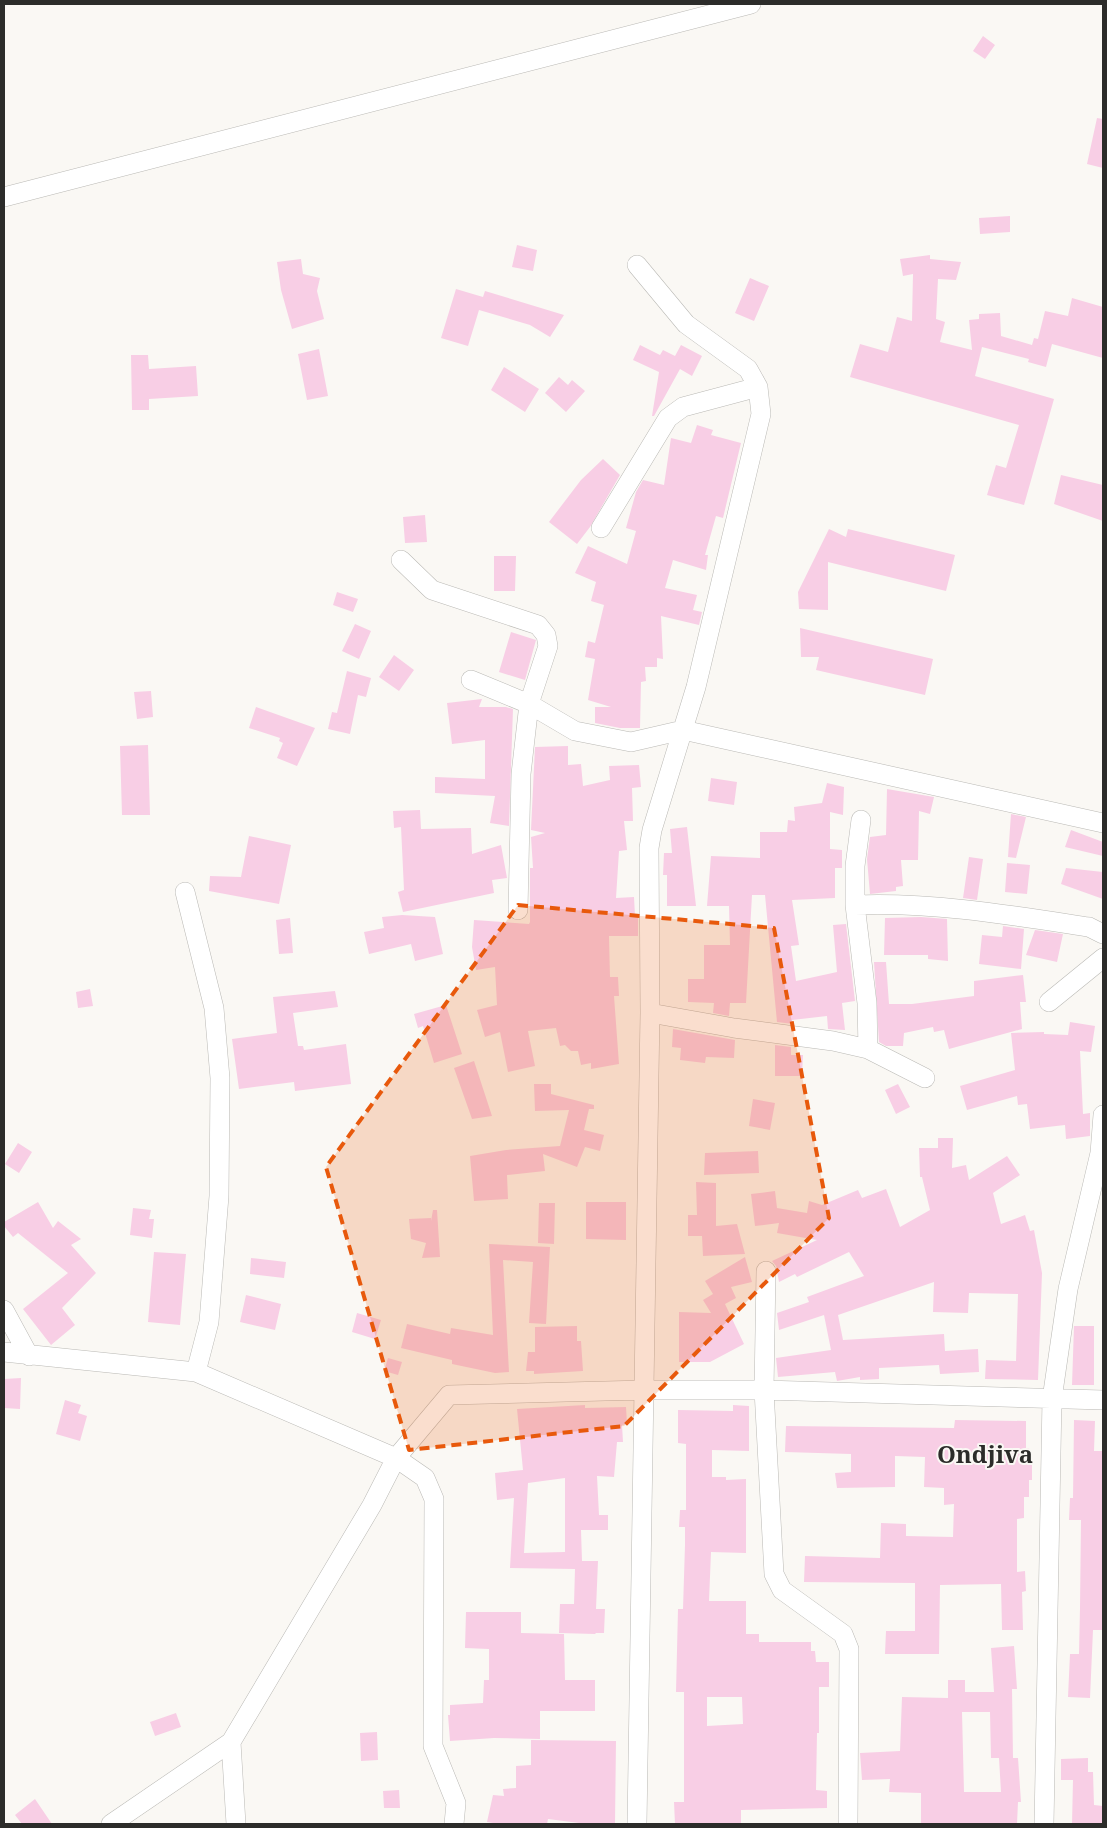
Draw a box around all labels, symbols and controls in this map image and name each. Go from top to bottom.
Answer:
district label: Ondjiva [937,1437,1033,1470]

